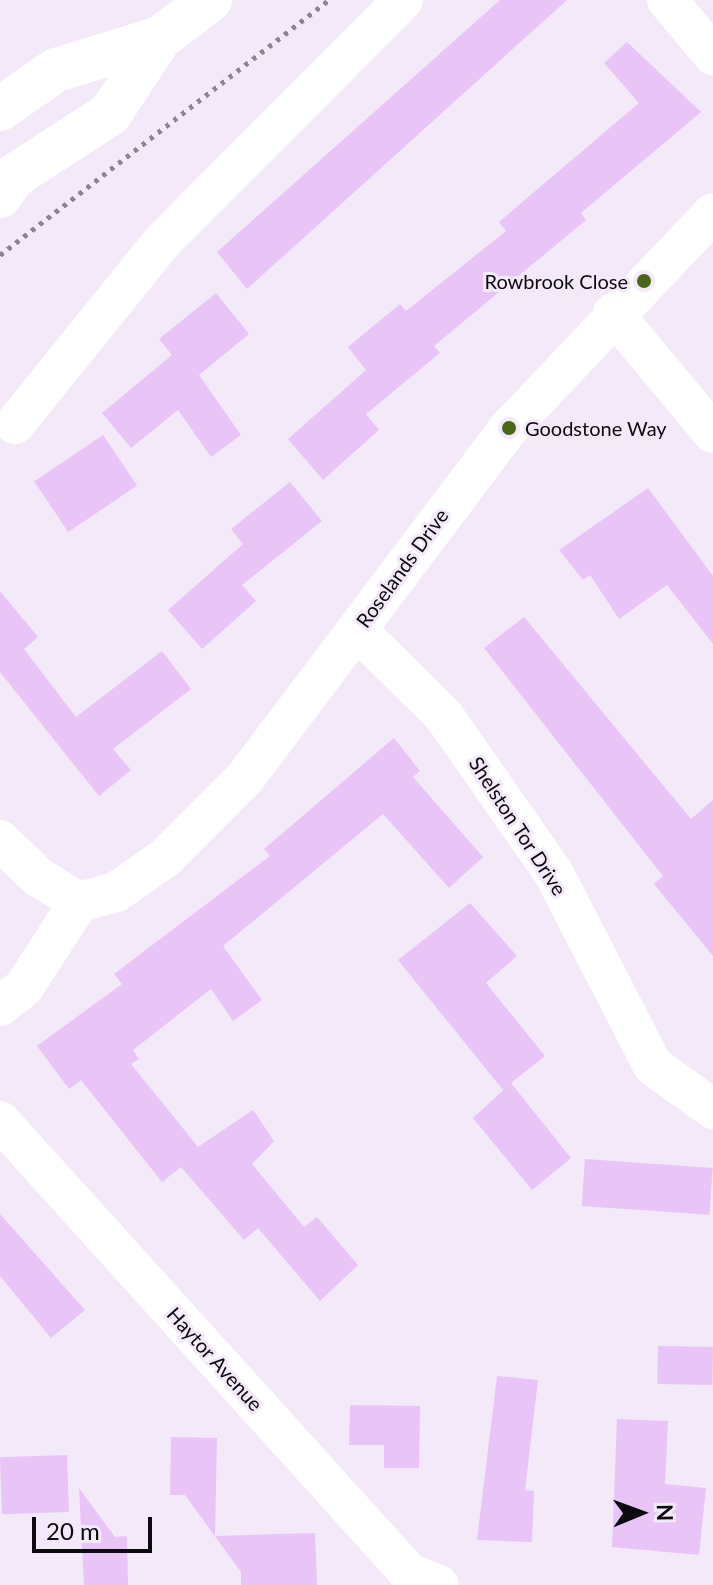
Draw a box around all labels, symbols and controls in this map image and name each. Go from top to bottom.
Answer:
place label: Rowbrook Close [485,269,628,293]
marker: Rowbrook Close [635,272,653,290]
place label: Goodstone Way [525,416,667,440]
marker: Goodstone Way [500,419,518,437]
street label: Roselands Drive [351,504,453,632]
street label: Shelston Tor Drive [464,752,572,900]
street label: Haytor Avenue [162,1302,268,1416]
north arrow [601,1473,681,1553]
scale bar [36,1501,156,1551]
text: N [652,1504,679,1521]
text: 20 m [46,1516,100,1545]

